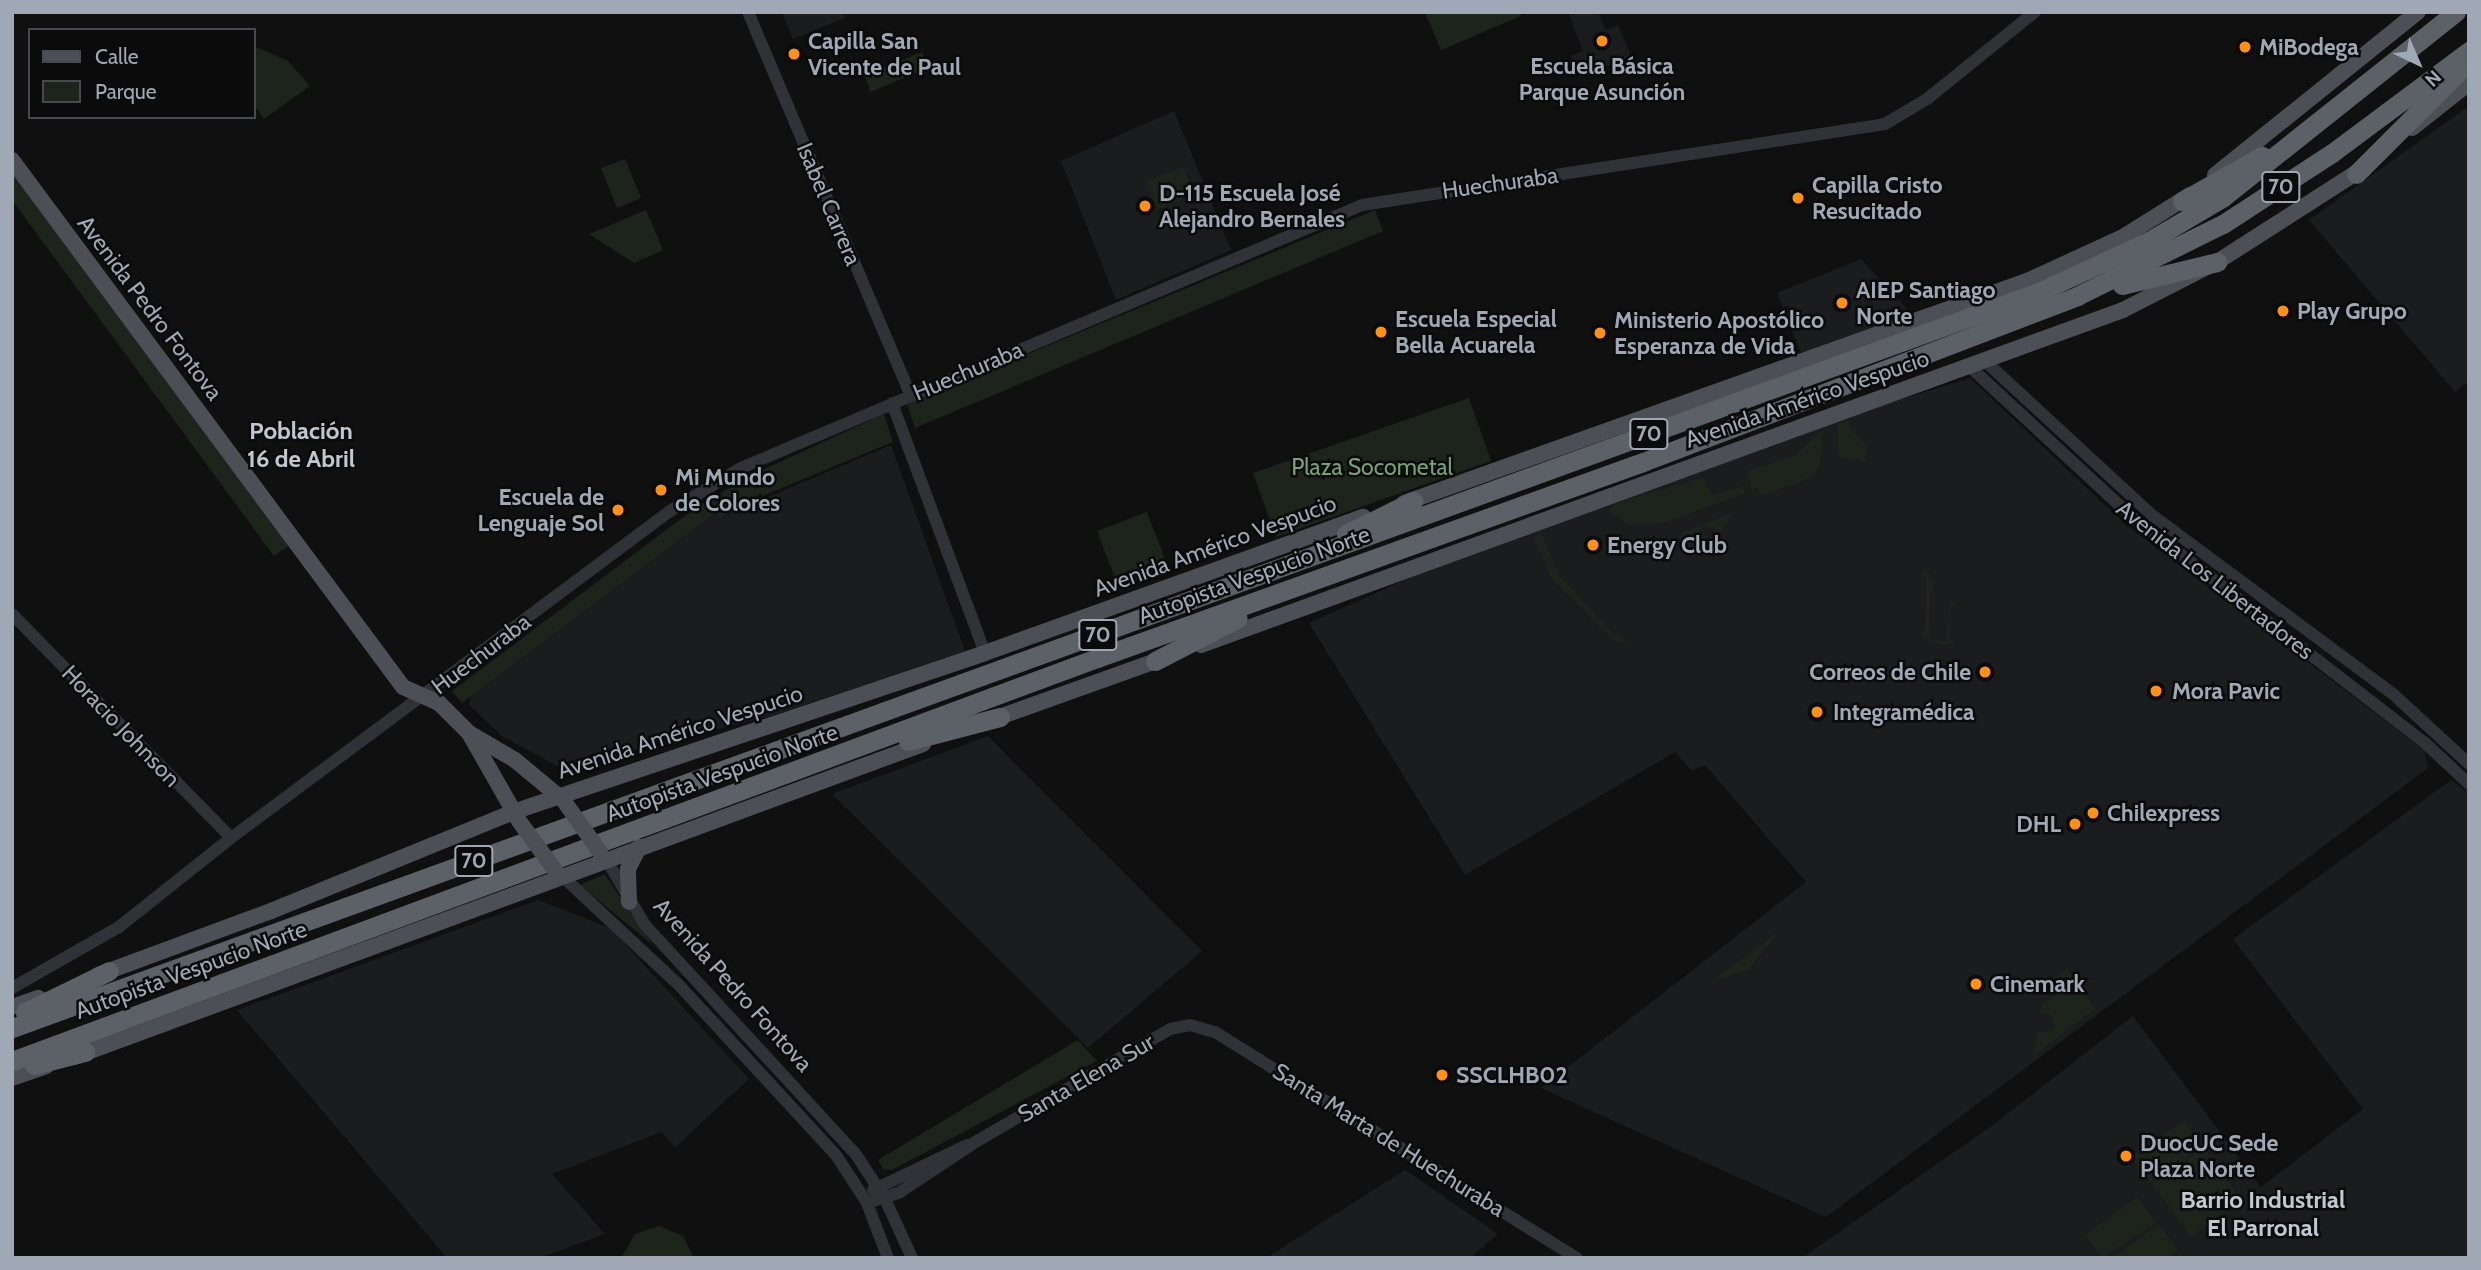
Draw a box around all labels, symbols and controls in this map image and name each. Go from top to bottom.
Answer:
place label: Capilla San Vicente de Paul [808,27,961,81]
legend [28,28,256,119]
north arrow [2383,28,2453,98]
marker: Escuela Básica Parque Asunción [1594,33,1610,49]
place label: MiBodega [2259,33,2359,61]
marker: MiBodega [2237,39,2253,55]
text: Calle [95,44,139,69]
marker: Capilla San Vicente de Paul [786,46,802,62]
place label: Escuela Básica Parque Asunción [1519,52,1685,106]
text: N [2420,66,2446,91]
text: Parque [95,79,157,104]
street label: Isabel Carrera [791,138,867,270]
street label: Huechuraba [1440,161,1560,205]
road number: 70 [2260,170,2302,204]
place label: Capilla Cristo Resucitado [1812,171,1943,225]
place label: D-115 Escuela José Alejandro Bernales [1159,179,1345,233]
marker: Capilla Cristo Resucitado [1790,190,1806,206]
marker: D-115 Escuela José Alejandro Bernales [1137,198,1153,214]
street label: Avenida Pedro Fontova [72,210,228,406]
place label: AIEP Santiago Norte [1856,276,1996,330]
marker: AIEP Santiago Norte [1834,295,1850,311]
place label: Play Grupo [2297,297,2407,325]
marker: Play Grupo [2275,303,2291,319]
place label: Escuela Especial Bella Acuarela [1395,305,1557,359]
place label: Ministerio Apostólico Esperanza de Vida [1614,306,1824,360]
marker: Escuela Especial Bella Acuarela [1373,324,1389,340]
marker: Ministerio Apostólico Esperanza de Vida [1592,325,1608,341]
street label: Huechuraba [909,335,1027,407]
street label: Avenida Américo Vespucio [1681,344,1933,454]
road number: 70 [1628,416,1670,452]
district label: Población 16 de Abril [247,417,355,473]
park label: Plaza Socometal [1291,453,1453,481]
place label: Mi Mundo de Colores [675,463,780,517]
marker: Mi Mundo de Colores [653,482,669,498]
place label: Escuela de Lenguaje Sol [477,483,604,537]
street label: Avenida Américo Vespucio [1090,489,1340,603]
street label: Avenida Los Libertadores [2111,495,2319,665]
marker: Escuela de Lenguaje Sol [610,502,626,518]
street label: Autopista Vespucio Norte [1134,520,1374,630]
place label: Energy Club [1607,531,1727,559]
marker: Energy Club [1585,537,1601,553]
street label: Huechuraba [426,608,536,700]
road number: 70 [1077,618,1119,652]
place label: Correos de Chile [1809,658,1971,686]
street label: Horacio Johnson [56,659,186,793]
marker: Correos de Chile [1977,664,1993,680]
place label: Mora Pavic [2172,677,2280,705]
street label: Avenida Américo Vespucio [554,679,806,785]
marker: Mora Pavic [2146,681,2166,701]
place label: Integramédica [1833,698,1974,726]
marker: Integramédica [1807,702,1827,722]
street label: Autopista Vespucio Norte [602,718,842,828]
place label: Chilexpress [2107,799,2220,827]
marker: Chilexpress [2085,805,2101,821]
place label: DHL [2016,810,2061,838]
marker: DHL [2067,816,2083,832]
road number: 70 [453,844,495,878]
street label: Avenida Pedro Fontova [648,893,818,1077]
street label: Autopista Vespucio Norte [71,915,311,1025]
place label: Cinemark [1990,970,2085,998]
marker: Cinemark [1968,976,1984,992]
street label: Santa Elena Sur [1013,1028,1159,1128]
street label: Santa Marta de Huechuraba [1268,1057,1510,1223]
place label: SSCLHB02 [1456,1061,1568,1089]
marker: SSCLHB02 [1434,1067,1450,1083]
place label: DuocUC Sede Plaza Norte [2140,1129,2278,1183]
marker: DuocUC Sede Plaza Norte [2118,1148,2134,1164]
district label: Barrio Industrial El Parronal [2181,1186,2345,1242]

